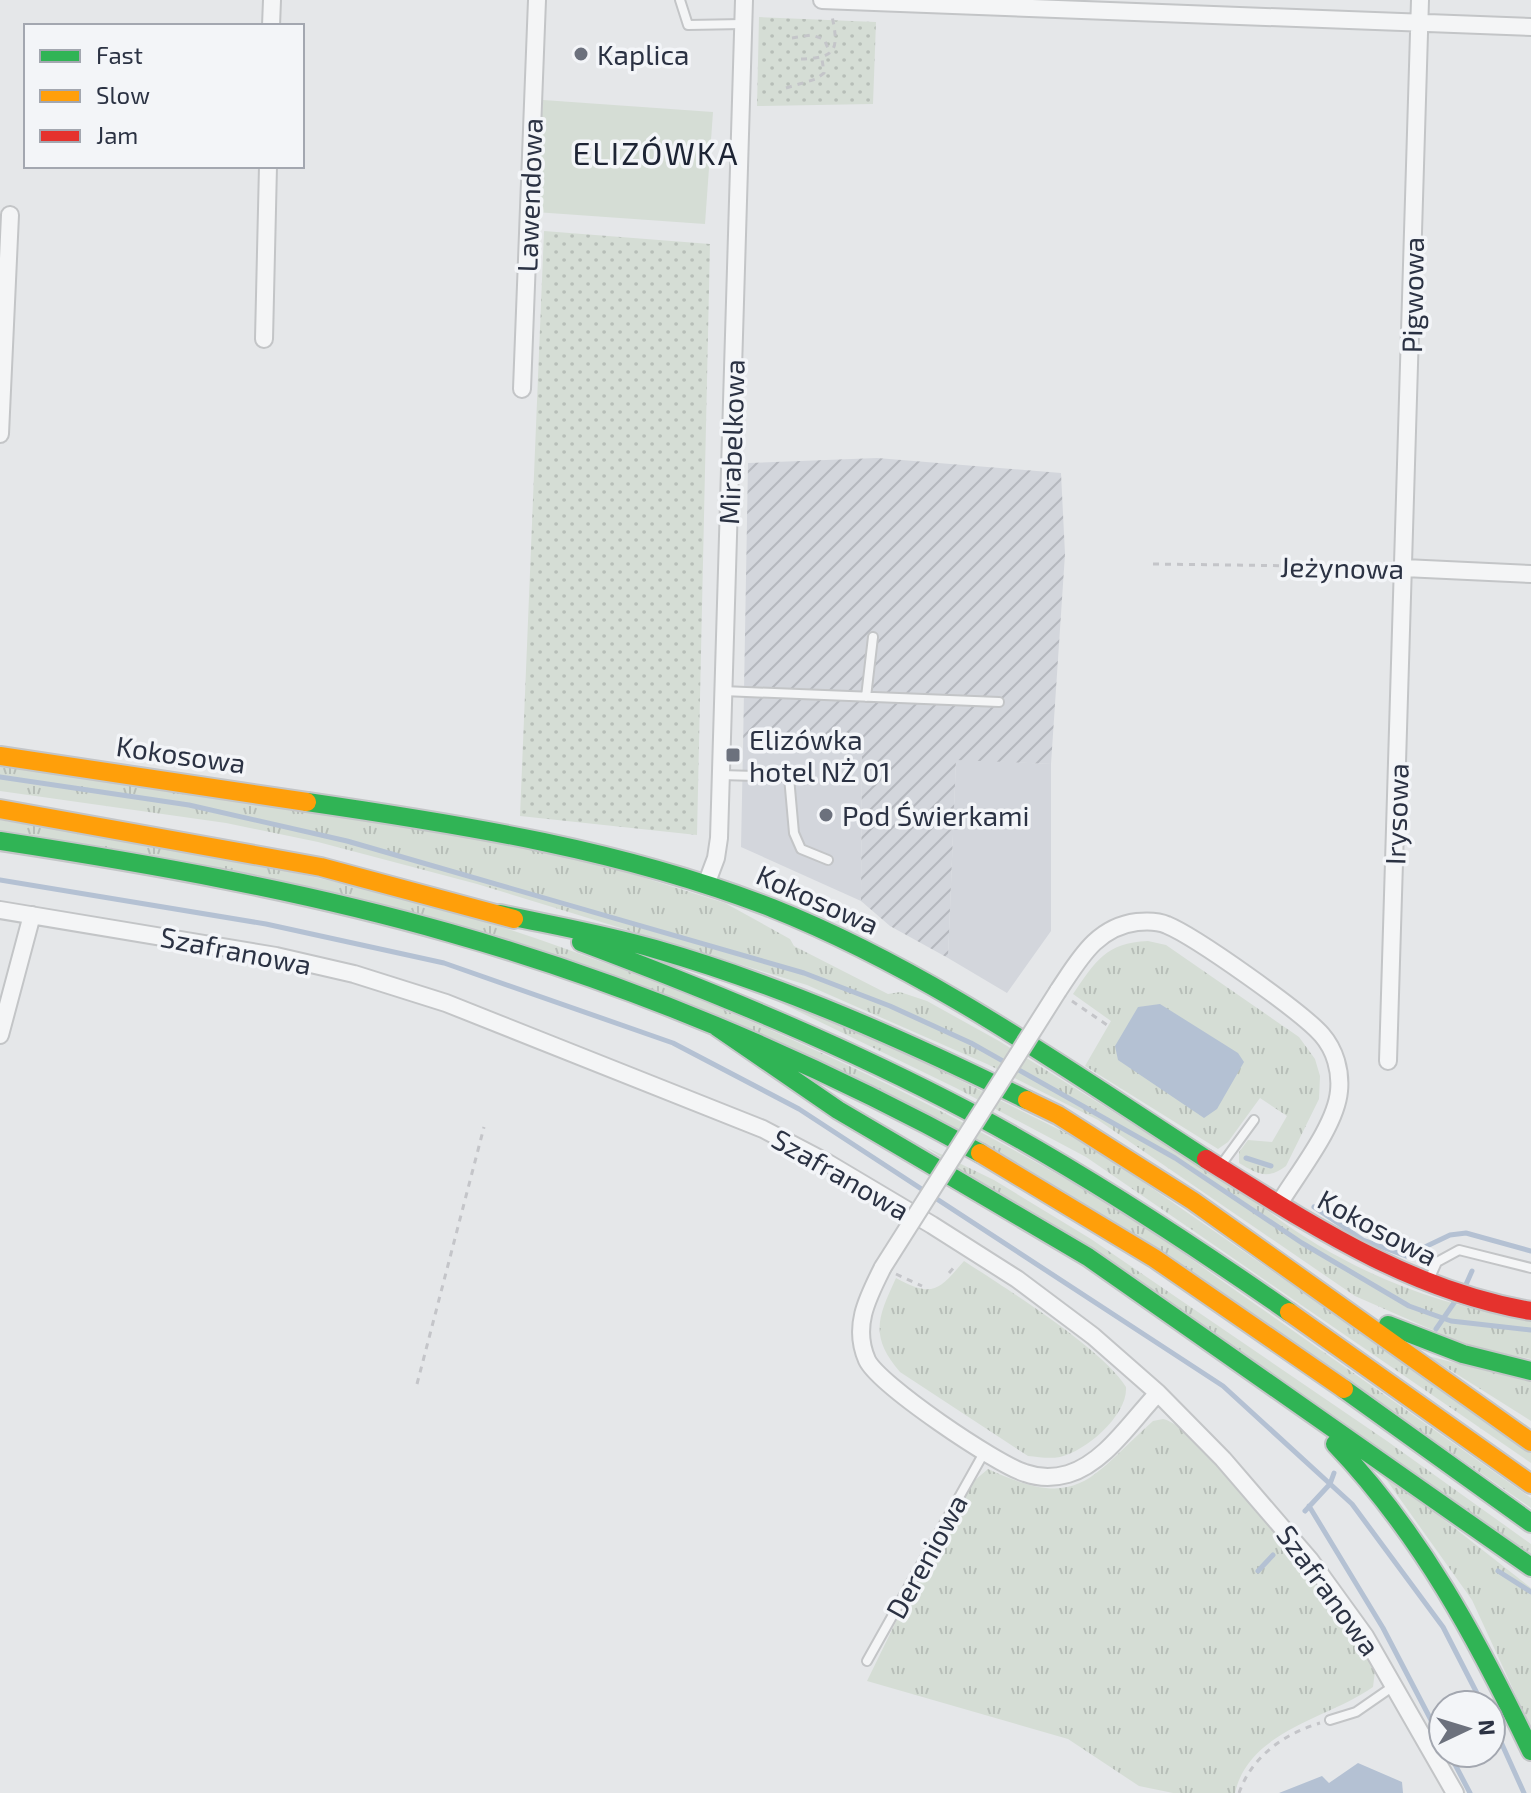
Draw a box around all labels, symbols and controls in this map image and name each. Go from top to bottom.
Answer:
legend [24,24,304,168]
place label: Kaplica [597,37,690,71]
text: Fast [96,40,143,69]
marker: Kaplica [572,45,590,63]
text: Slow [96,80,150,109]
street label: Lawendowa [509,117,549,273]
text: Jam [96,120,138,149]
district label: ELIZÓWKA [572,133,740,171]
street label: Pigwowa [1394,237,1430,353]
street label: Mirabelkowa [711,359,751,525]
street label: Jeżynowa [1280,549,1404,585]
place label: Elizówka hotel NŻ 01 [749,722,891,788]
street label: Kokosowa [114,728,248,780]
marker: Elizówka hotel NŻ 01 [724,746,742,764]
street label: Irysowa [1377,763,1415,865]
place label: Pod Świerkami [842,798,1030,832]
marker: Pod Świerkami [817,806,835,824]
street label: Kokosowa [752,857,884,941]
street label: Szafranowa [158,919,314,981]
street label: Szafranowa [766,1121,916,1227]
street label: Kokosowa [1313,1181,1443,1273]
street label: Dereniowa [878,1488,974,1624]
street label: Szafranowa [1270,1518,1388,1662]
north arrow [1427,1689,1507,1769]
text: N [1474,1719,1501,1736]

